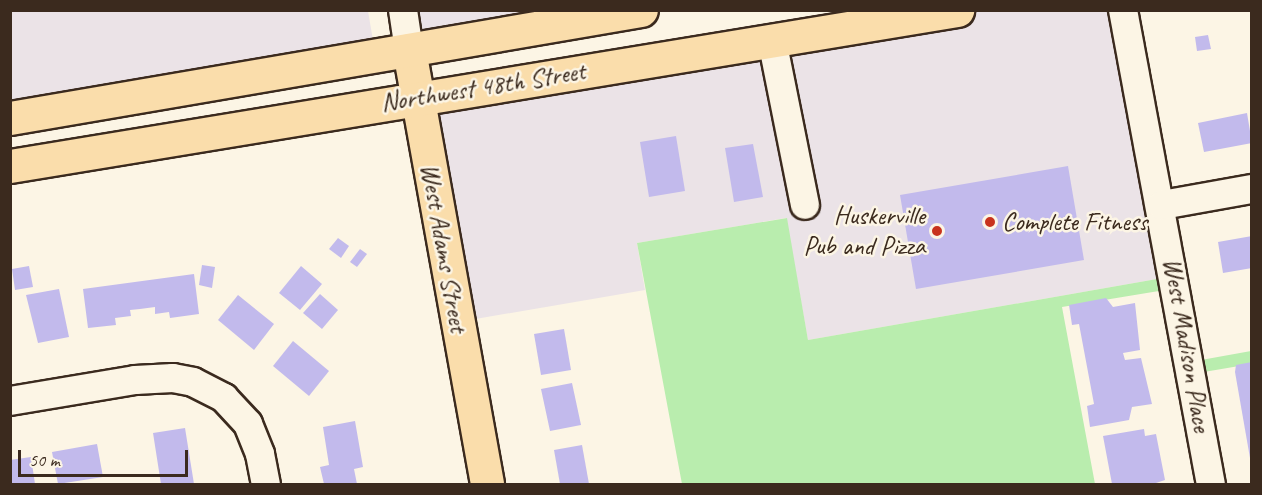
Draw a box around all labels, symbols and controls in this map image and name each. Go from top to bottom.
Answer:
street label: Northwest 48th Street [378,55,588,119]
street label: West Adams Street [414,160,474,336]
place label: Huskerville Pub and Pizza [803,200,925,262]
place label: Complete Fitness [1002,206,1147,238]
marker: Complete Fitness [983,215,997,229]
marker: Huskerville Pub and Pizza [930,224,944,238]
street label: West Madison Place [1156,255,1218,435]
scale bar [21,438,190,476]
text: 50 m [29,449,60,471]

